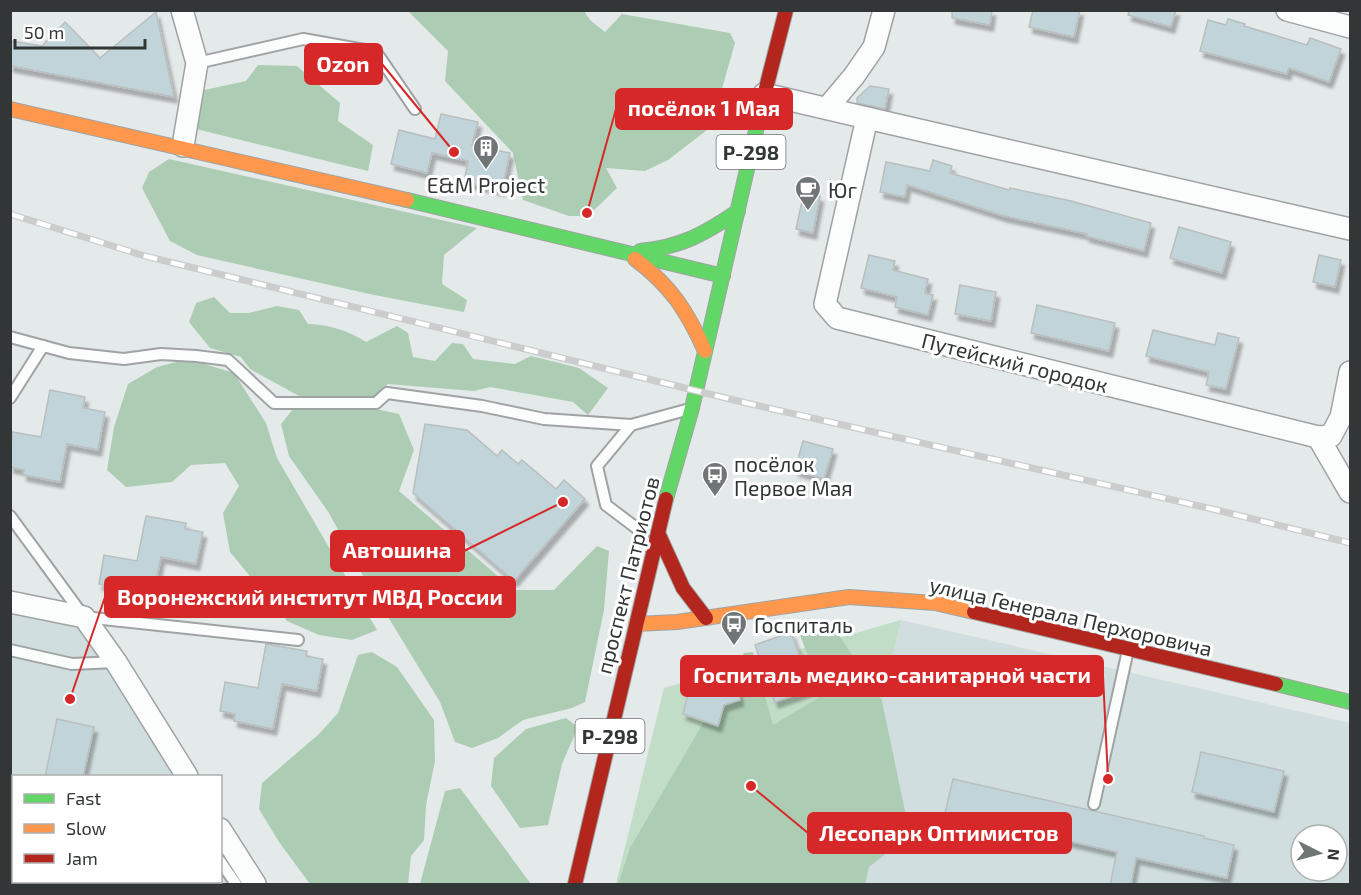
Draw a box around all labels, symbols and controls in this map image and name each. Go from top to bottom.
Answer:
scale bar [15,12,146,50]
text: 50 m [24,21,64,43]
callout: Ozon [305,44,382,84]
text: Ozon [317,50,369,76]
callout: посёлок 1 Мая [616,89,792,129]
text: посёлок 1 Мая [628,94,780,120]
building icon: E&M Project [471,133,501,171]
road number: Р-298 [716,135,786,169]
place label: E&M Project [427,172,545,198]
cafe icon: Юг [793,174,823,212]
place label: Юг [828,177,857,202]
street label: Путейский городок [919,327,1111,398]
place label: посёлок Первое Мая [734,451,853,500]
bus stop icon: посёлок Первое Мая [700,460,730,498]
street label: проспект Патриотов [590,474,664,676]
callout: Автошина [331,531,464,571]
text: Автошина [343,536,451,562]
street label: улица Генерала Перхоровича [927,571,1215,662]
callout: Воронежский институт МВД России [105,577,515,617]
text: Воронежский институт МВД России [117,583,503,609]
bus stop icon: Госпиталь [719,609,749,647]
place label: Госпиталь [754,612,853,637]
callout: Госпиталь медико-санитарной части [681,656,1103,696]
text: Госпиталь медико-санитарной части [693,661,1091,687]
road number: Р-298 [576,719,644,753]
legend [12,775,222,883]
text: Fast [66,787,101,809]
callout: Лесопарк Оптимистов [808,813,1071,853]
text: Slow [66,817,107,839]
text: Лесопарк Оптимистов [819,819,1059,845]
north arrow [1289,823,1349,883]
text: Jam [66,847,98,869]
text: N [1324,848,1344,861]

